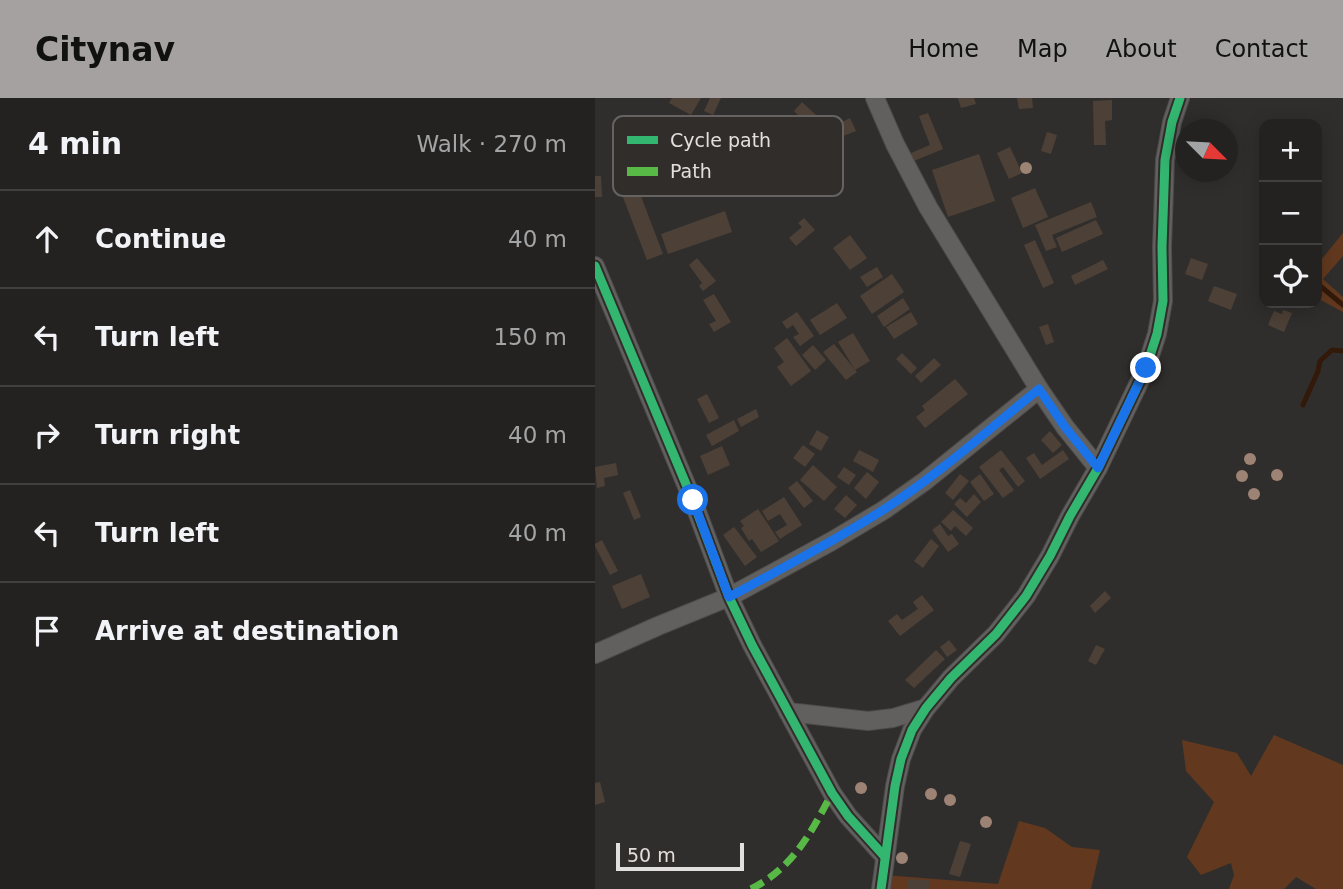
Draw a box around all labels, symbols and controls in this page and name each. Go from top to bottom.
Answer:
text: Citynav [35,30,175,69]
text: Home [908,35,979,63]
text: Map [1017,35,1068,63]
text: About [1106,35,1177,63]
text: Contact [1215,35,1308,63]
legend [613,116,843,196]
north arrow [1175,119,1238,182]
map controls [1259,119,1322,308]
button: + [1259,119,1322,182]
text: 4 min [28,126,122,161]
text: Cycle path [670,129,771,151]
text: Walk · 270 m [416,131,567,157]
text: Path [670,160,712,182]
button: − [1259,182,1322,245]
icon: ahead [28,220,66,258]
text: Continue [95,224,226,254]
text: 40 m [508,226,567,252]
button: locate [1259,245,1322,308]
icon: left [28,318,66,356]
text: Turn left [95,322,219,352]
text: 150 m [493,324,567,350]
route end [1130,352,1161,383]
icon: right [28,416,66,454]
text: Turn right [95,420,240,450]
text: 40 m [508,422,567,448]
route start [677,484,708,515]
icon: left [28,514,66,552]
text: Turn left [95,518,219,548]
text: 40 m [508,520,567,546]
icon: arrive [28,612,66,650]
text: Arrive at destination [95,616,399,646]
scale bar [616,840,744,872]
text: 50 m [627,844,676,866]

